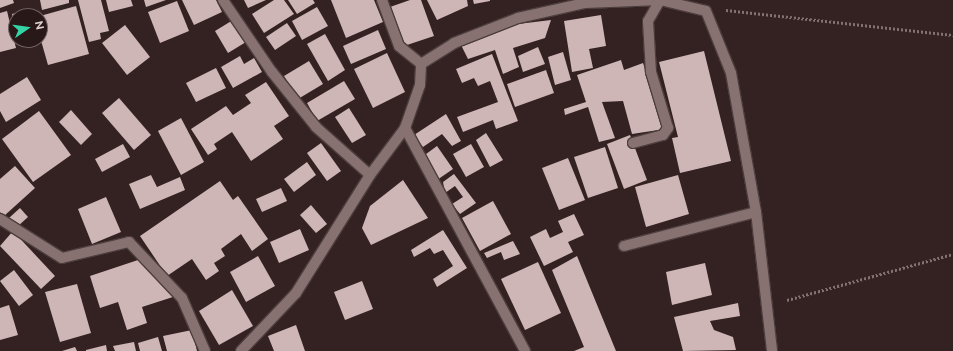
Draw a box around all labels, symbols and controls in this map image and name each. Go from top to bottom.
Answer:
north arrow [8,8,48,48]
text: N [32,20,46,31]

